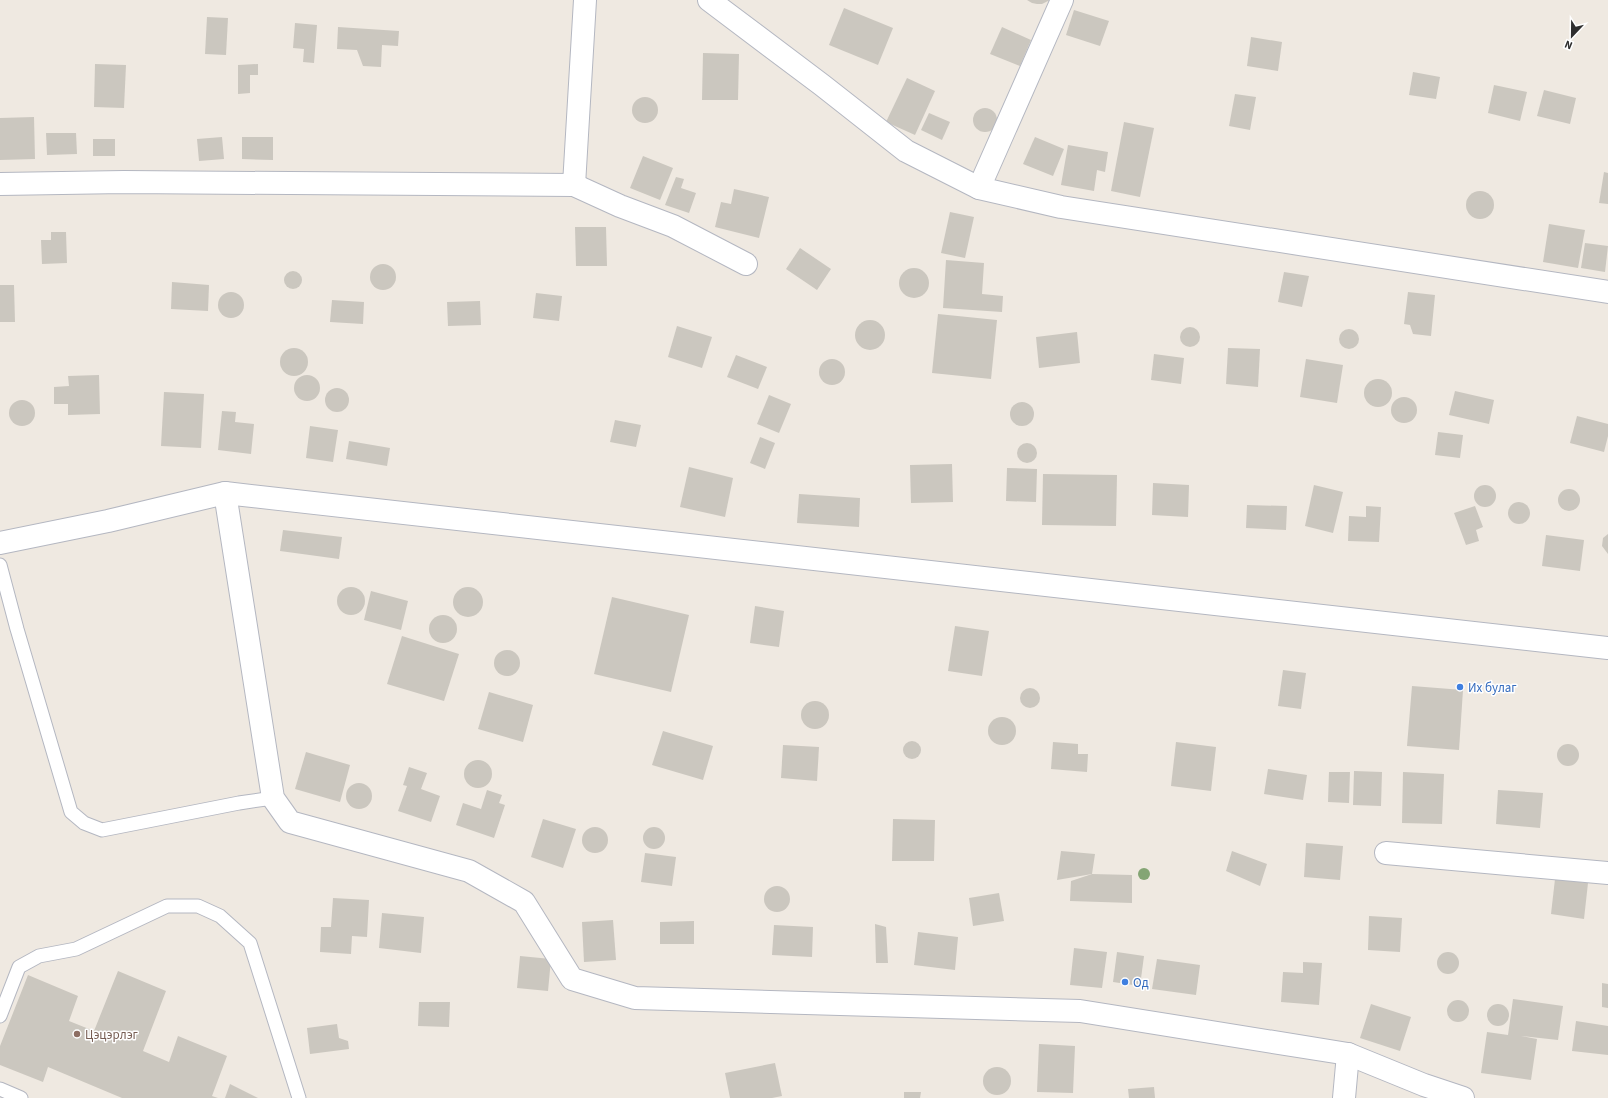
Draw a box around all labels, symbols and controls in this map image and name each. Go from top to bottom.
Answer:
north arrow [1552,16,1592,56]
text: N [1562,36,1575,53]
place label: Их булаг [1468,679,1517,697]
marker: Их булаг [1455,682,1465,692]
place label: Од [1133,974,1149,992]
marker: Од [1120,977,1130,987]
place label: Цэцэрлэг [85,1026,138,1044]
marker: Цэцэрлэг [72,1029,82,1039]

